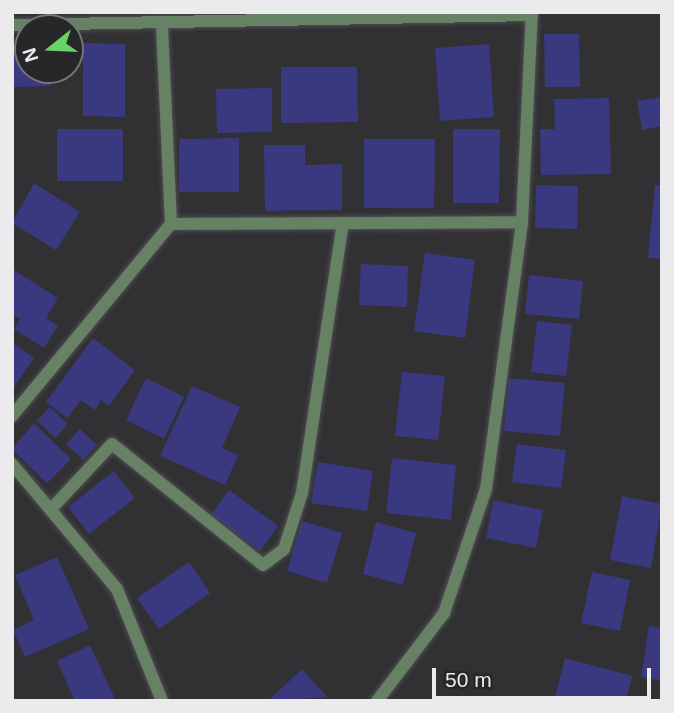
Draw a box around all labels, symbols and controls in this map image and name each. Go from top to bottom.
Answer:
north arrow [14,14,84,84]
text: N [18,45,43,65]
scale bar [436,654,655,698]
text: 50 m [445,668,492,691]

